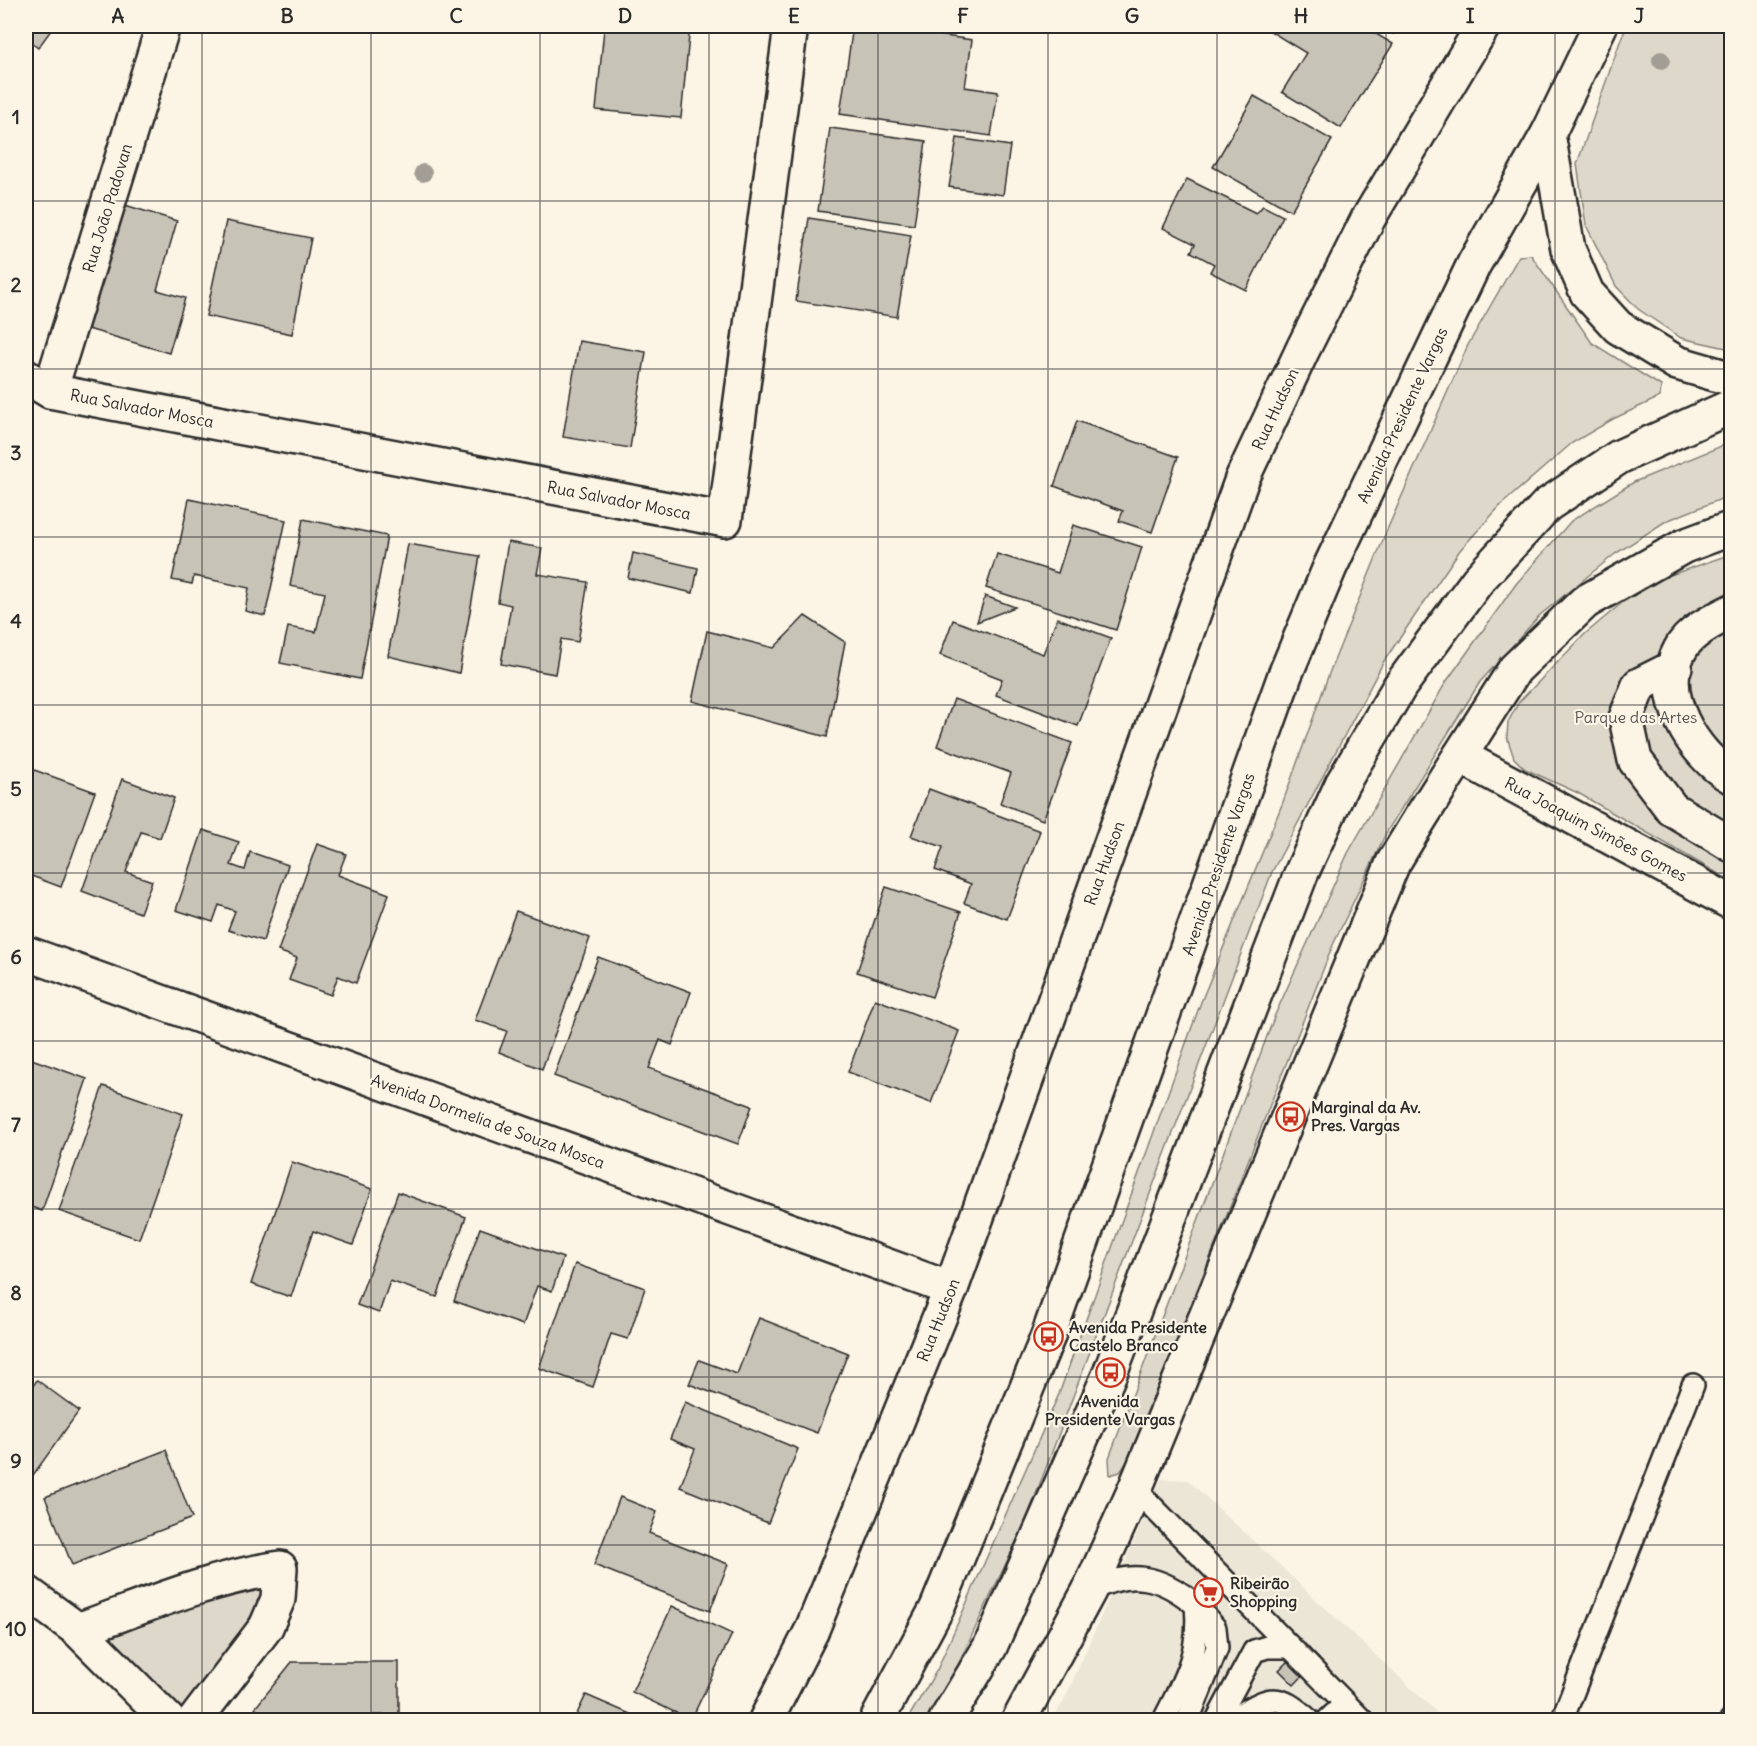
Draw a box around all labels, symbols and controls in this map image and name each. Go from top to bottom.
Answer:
text: A [112,3,125,28]
text: B [280,3,294,28]
text: C [449,3,463,28]
text: D [618,3,632,28]
text: E [788,3,800,28]
text: F [957,3,969,28]
text: G [1125,3,1139,28]
text: H [1294,3,1308,28]
text: I [1466,3,1475,28]
text: J [1634,3,1645,28]
text: 1 [12,104,20,129]
street label: Rua João Padovan [78,141,136,275]
text: 2 [11,272,22,297]
street label: Avenida Presidente Vargas [1352,324,1452,506]
street label: Rua Hudson [1247,365,1303,453]
street label: Rua Salvador Mosca [69,384,215,432]
text: 3 [10,440,22,465]
street label: Rua Salvador Mosca [546,476,692,524]
text: 4 [10,608,22,633]
park label: Parque das Artes [1575,707,1697,727]
street label: Avenida Presidente Vargas [1177,770,1259,958]
street label: Rua Joaquim Simões Gomes [1501,772,1691,886]
text: 5 [10,776,22,801]
street label: Rua Hudson [1080,818,1128,908]
text: 6 [10,944,22,969]
street label: Avenida Dormelia de Souza Mosca [368,1069,608,1173]
place label: Marginal da Av. Pres. Vargas [1311,1097,1421,1136]
bus stop icon: Marginal da Av. Pres. Vargas [1274,1100,1306,1132]
text: 7 [11,1112,21,1137]
street label: Rua Hudson [912,1275,964,1365]
text: 8 [10,1280,22,1305]
place label: Avenida Presidente Castelo Branco [1069,1317,1207,1355]
bus stop icon: Avenida Presidente Castelo Branco [1032,1320,1064,1352]
bus stop icon: Avenida Presidente Vargas [1094,1357,1126,1389]
place label: Avenida Presidente Vargas [1045,1391,1175,1430]
text: 9 [10,1448,22,1473]
place label: Ribeirão Shopping [1230,1573,1297,1612]
supermarket icon: Ribeirão Shopping [1193,1576,1225,1608]
text: 10 [5,1616,27,1641]

